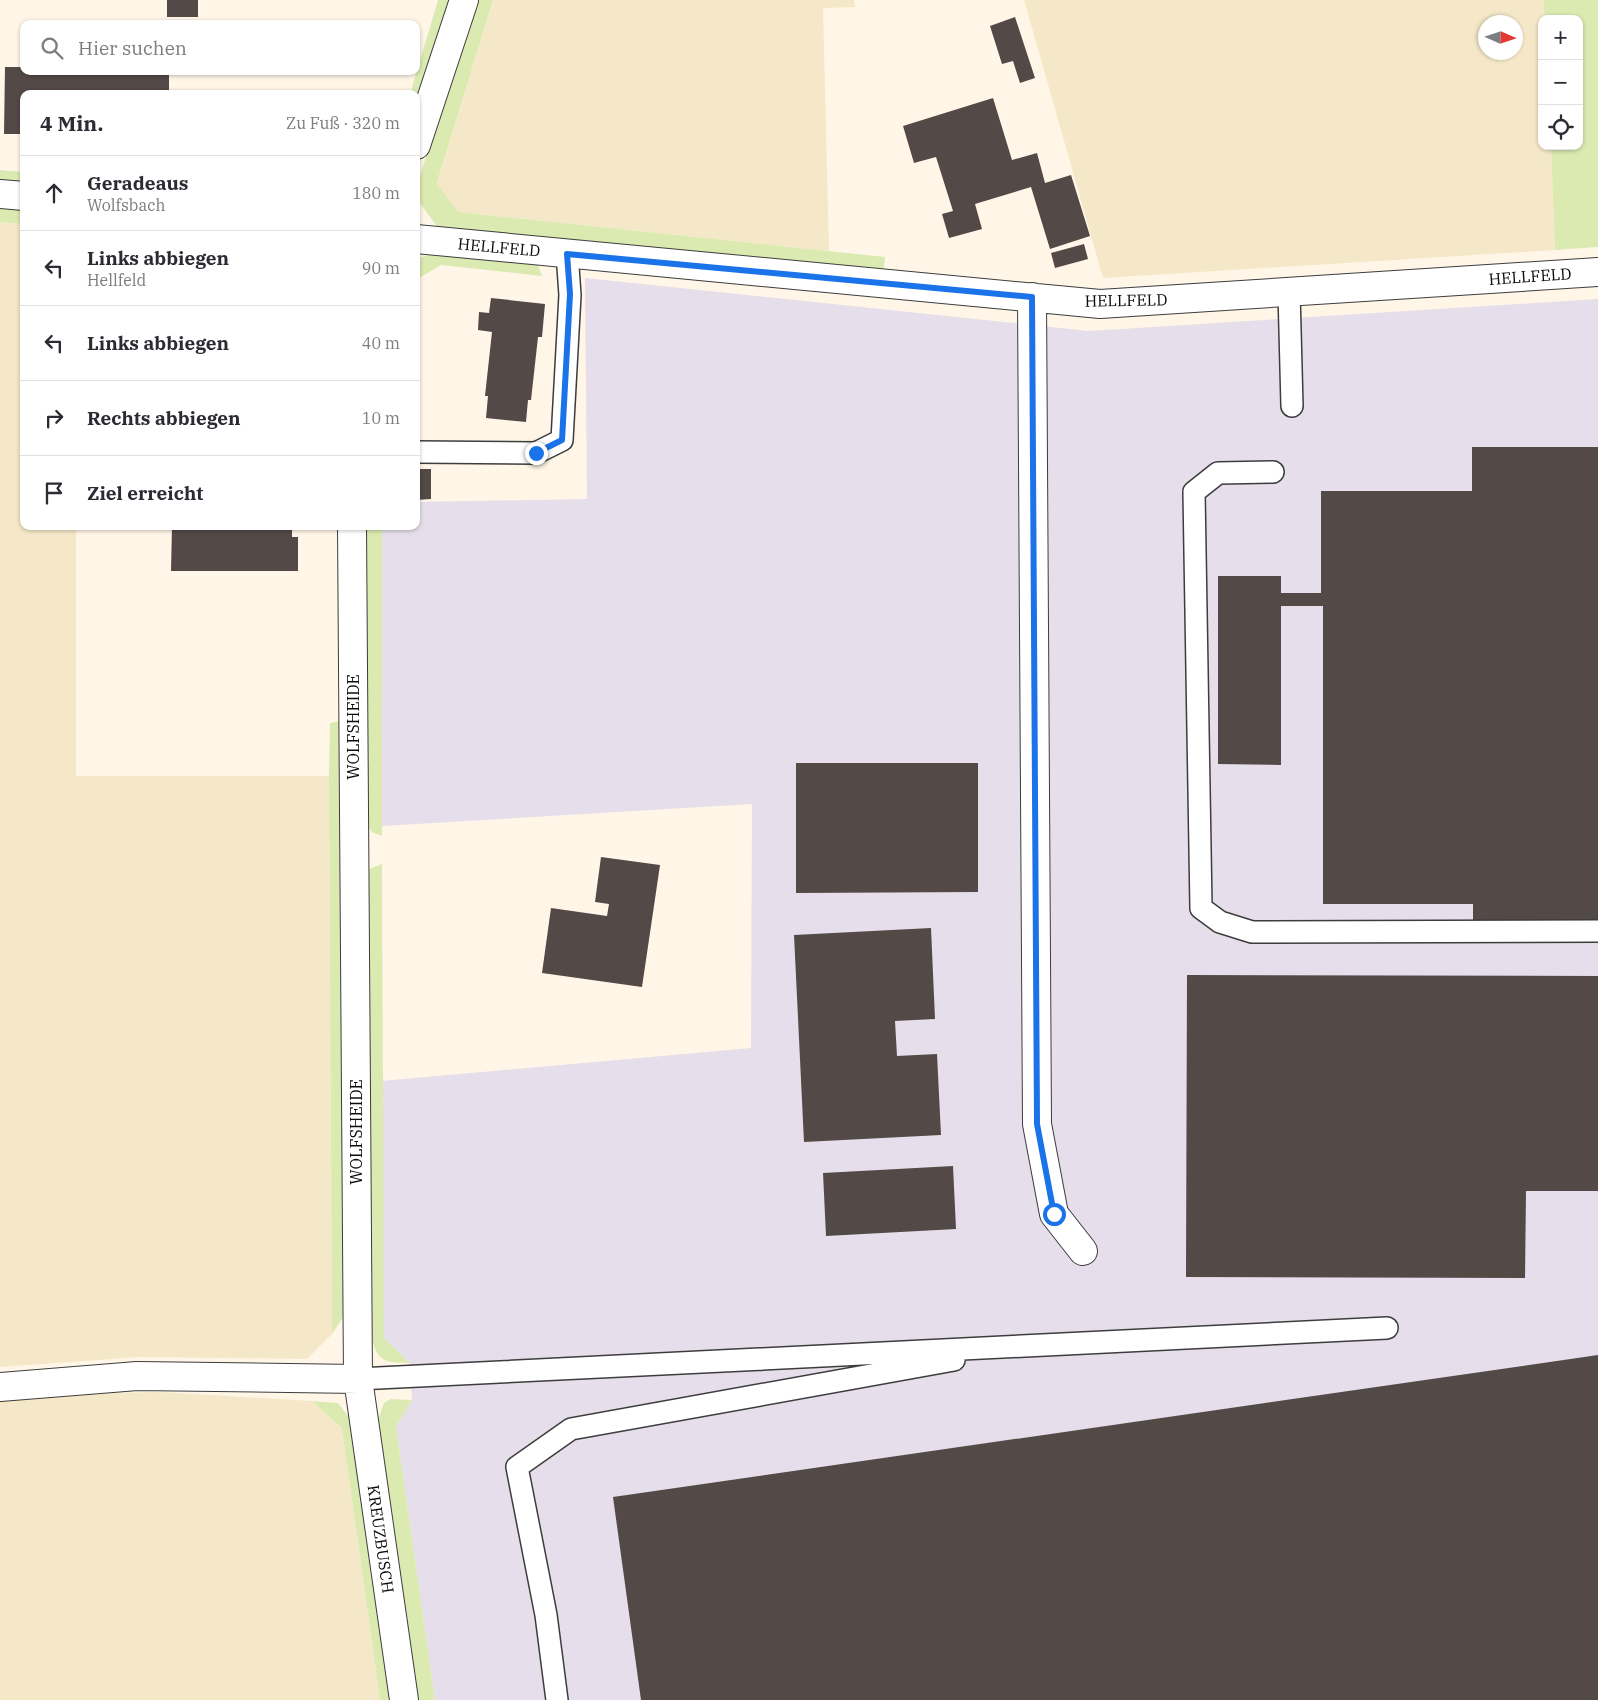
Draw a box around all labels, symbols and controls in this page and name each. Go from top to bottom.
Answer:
north arrow [1478,15,1523,60]
map controls [1538,15,1583,150]
button: + [1538,15,1583,60]
search box [20,20,420,75]
icon: search [38,34,66,62]
text: Hier suchen [78,36,187,60]
button: − [1538,60,1583,105]
button: locate [1538,105,1583,150]
text: 4 Min. [40,109,103,137]
text: Zu Fuß · 320 m [286,113,400,133]
text: Geradeaus [87,171,188,195]
icon: ahead [40,179,68,207]
text: 180 m [352,183,400,203]
text: Wolfsbach [87,195,166,215]
street label: HELLFELD [457,233,541,261]
text: Links abbiegen [87,246,229,270]
icon: left [40,254,68,282]
text: 90 m [362,258,400,278]
street label: HELLFELD [1488,263,1572,289]
text: Hellfeld [87,270,146,290]
street label: HELLFELD [1084,289,1168,311]
icon: left [40,329,68,357]
text: Links abbiegen [87,331,229,355]
text: 40 m [362,333,400,353]
icon: right [40,404,68,432]
text: Rechts abbiegen [87,406,241,430]
text: 10 m [362,408,400,428]
route end [525,442,548,465]
icon: arrive [40,479,68,507]
text: Ziel erreicht [87,481,203,505]
street label: WOLFSHEIDE [343,674,363,780]
street label: WOLFSHEIDE [346,1079,366,1185]
route start [1043,1203,1066,1226]
street label: KREUZBUSCH [364,1484,398,1594]

